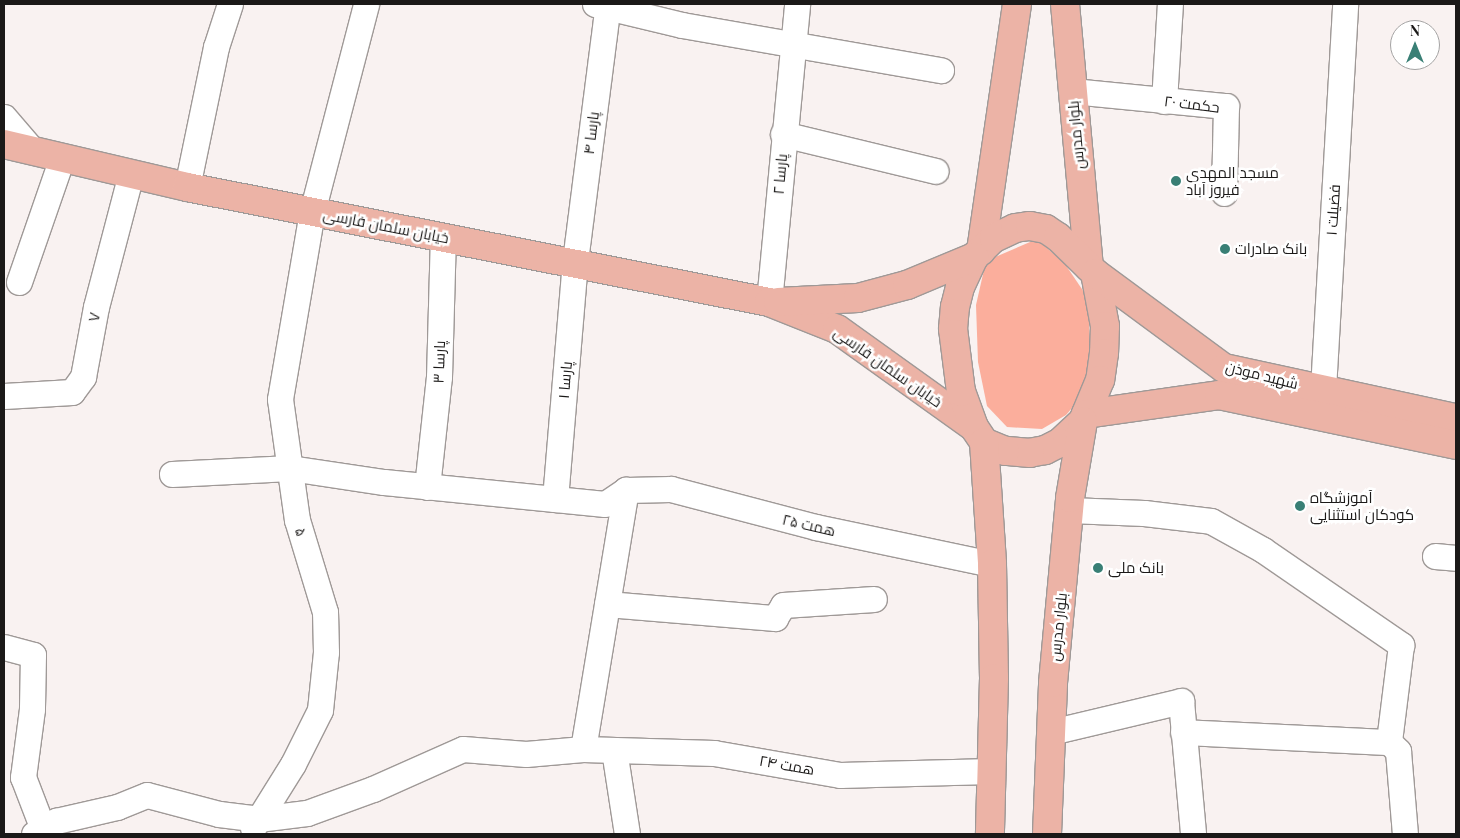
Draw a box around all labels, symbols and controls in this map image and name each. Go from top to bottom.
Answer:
north arrow [1390,20,1440,70]
text: N [1410,21,1420,40]
street label: حکمت ۲۰ [1163,92,1221,116]
street label: بلوار مدرس [1064,100,1088,170]
street label: پارسا ۴ [579,111,603,155]
street label: پارسا ۲ [769,153,791,195]
place label: مسجد المهدی فیروز آباد [1186,163,1279,198]
marker: مسجد المهدی فیروز آباد [1170,175,1182,187]
street label: فضیلت ۱ [1322,184,1344,236]
street label: خیابان سلمان فارسی [322,205,450,247]
place label: بانک صادرات [1235,240,1307,258]
marker: بانک صادرات [1219,243,1231,255]
street label: ۷ [84,311,104,323]
street label: خیابان سلمان فارسی [831,323,945,411]
street label: پارسا ۳ [429,340,449,384]
street label: شهید موذن [1224,357,1300,393]
street label: پارسا ۱ [554,360,576,400]
place label: آموزشگاه کودکان استثنایی [1310,488,1414,523]
marker: آموزشگاه کودکان استثنایی [1294,500,1306,512]
street label: همت ۲۵ [781,510,837,540]
street label: ۵ [291,525,311,539]
place label: بانک ملی [1108,559,1164,577]
marker: بانک ملی [1092,562,1104,574]
street label: بلوار مدرس [1045,592,1071,662]
street label: همت ۲۴ [758,751,816,779]

